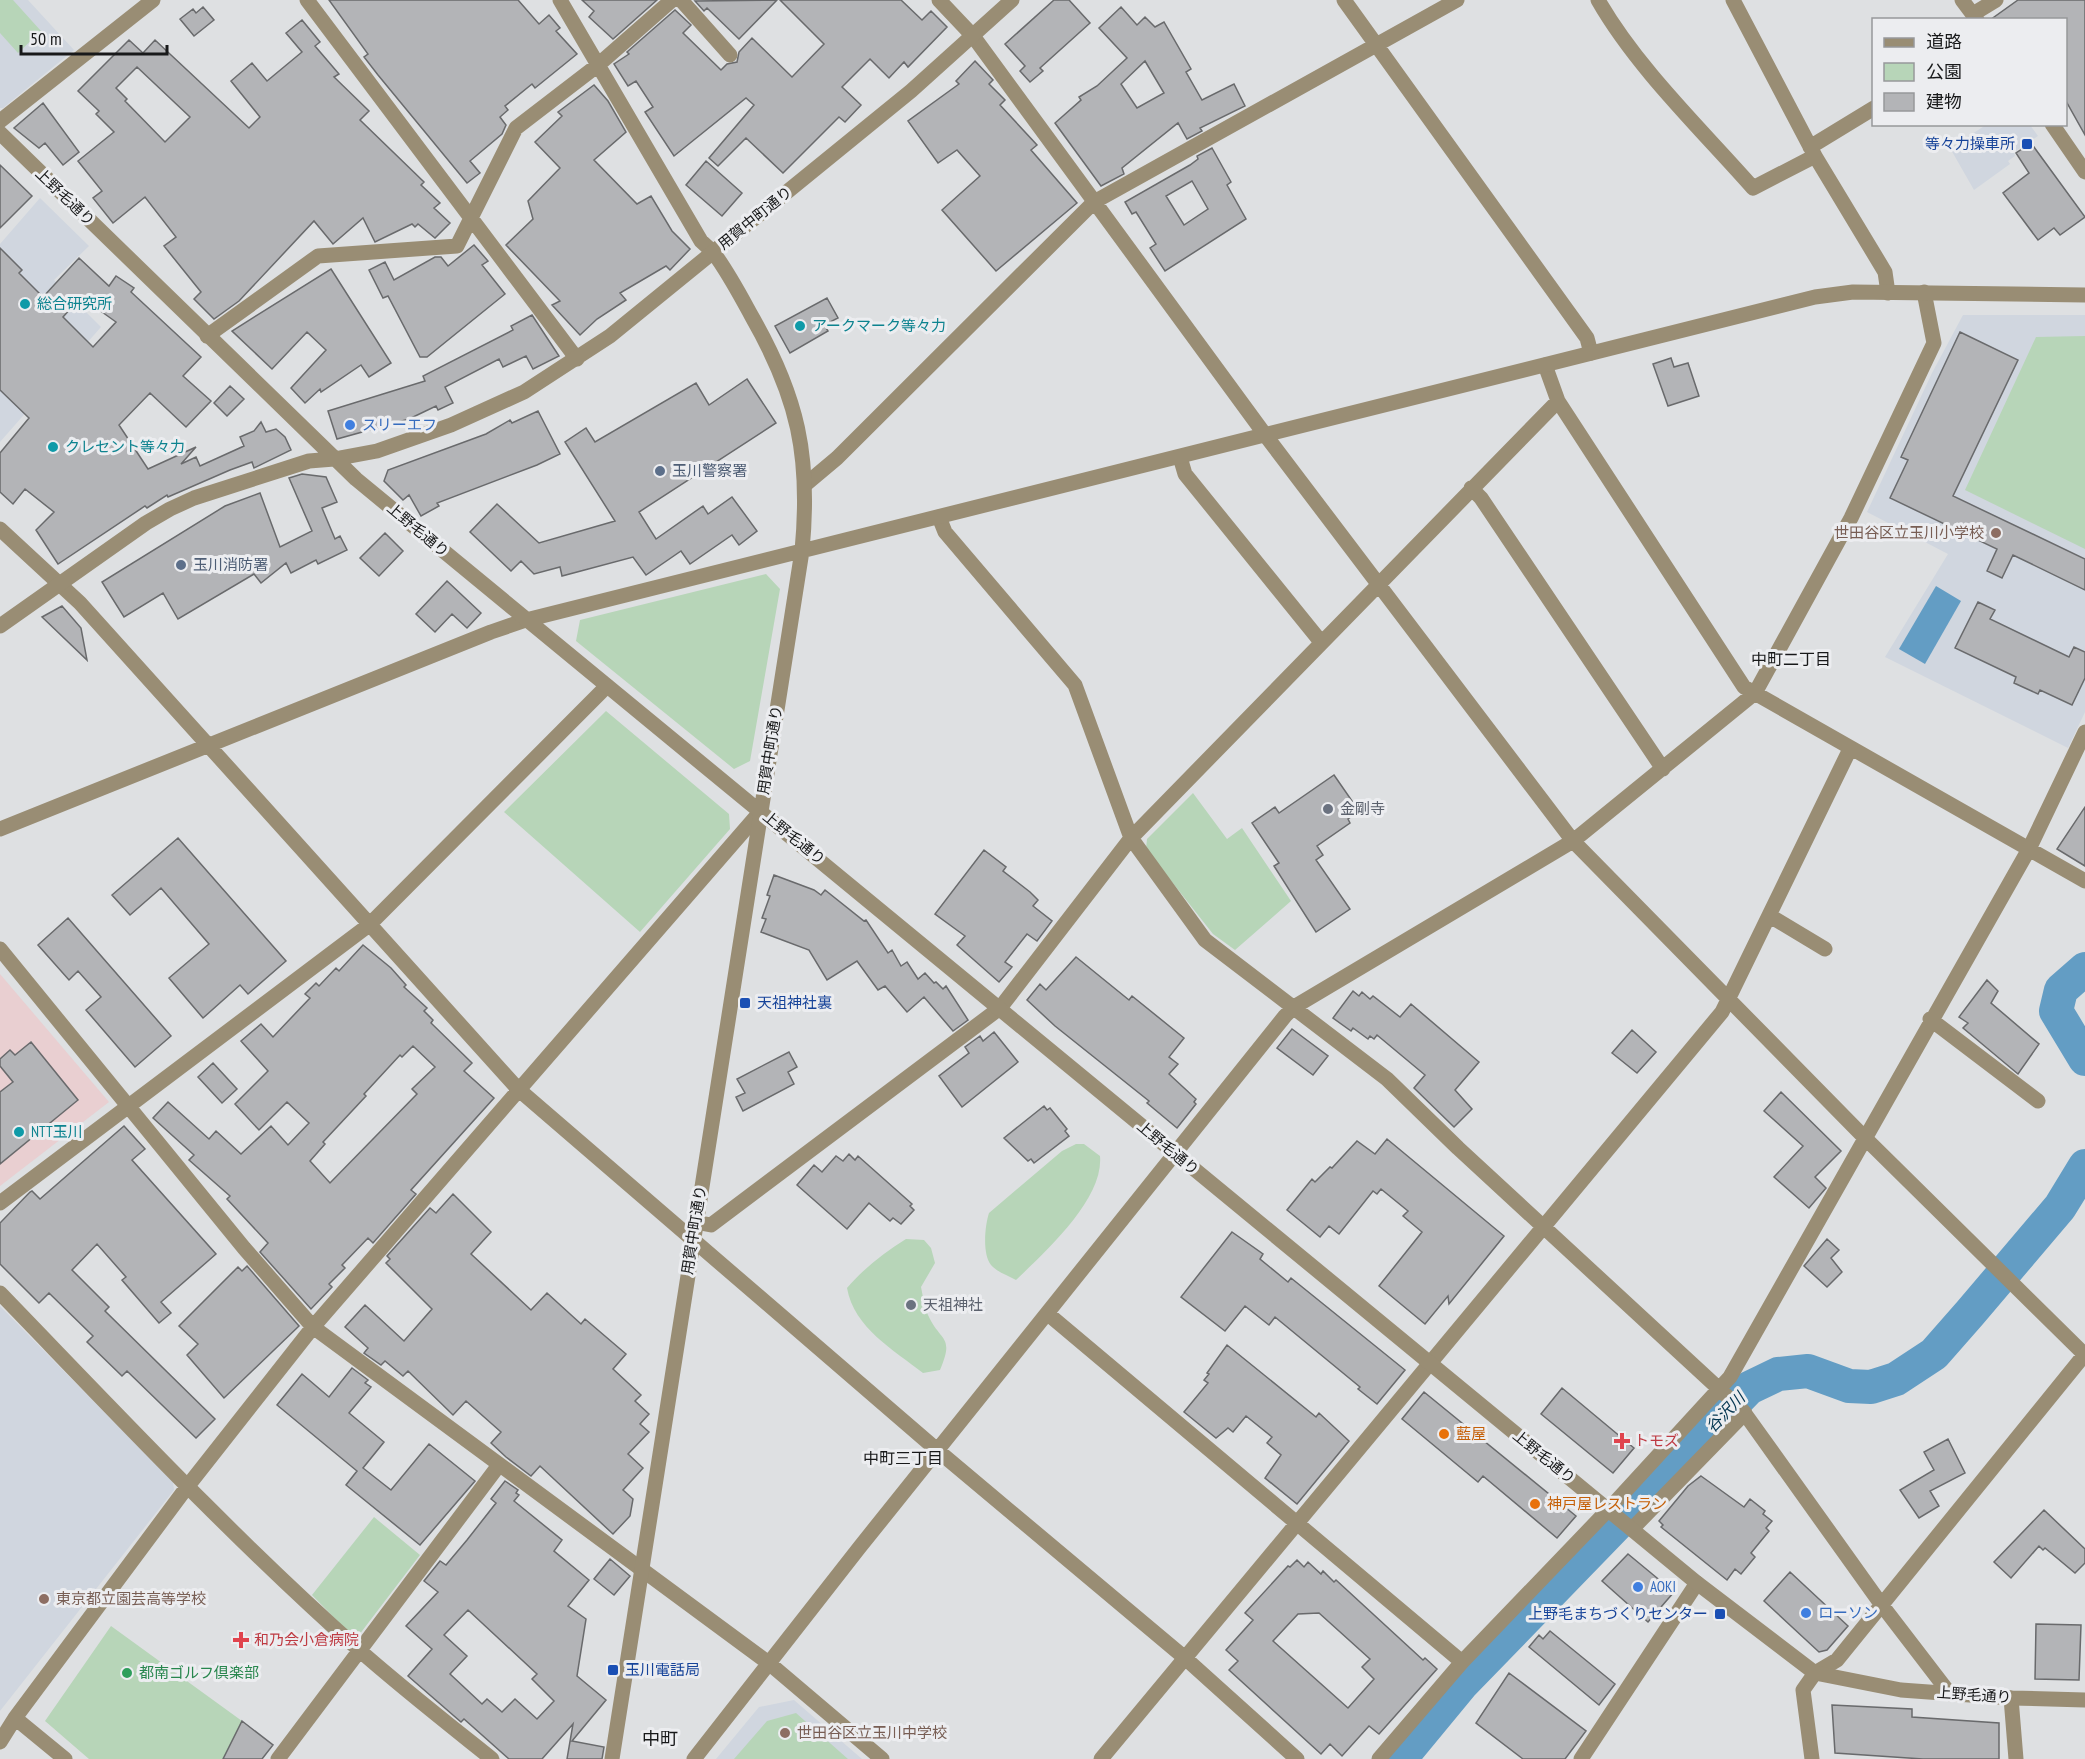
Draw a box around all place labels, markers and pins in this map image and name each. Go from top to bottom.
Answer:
place label: 等々力操車所 [1925,134,2015,153]
marker: 等々力操車所 [2020,137,2034,151]
place label: 総合研究所 [37,294,112,313]
marker: 総合研究所 [18,297,32,311]
place label: アークマーク等々力 [812,316,946,335]
marker: アークマーク等々力 [793,319,807,333]
place label: スリーエフ [362,415,437,434]
marker: スリーエフ [343,418,357,432]
place label: クレセント等々力 [65,437,185,456]
marker: クレセント等々力 [46,440,60,454]
place label: 玉川警察署 [672,461,747,480]
marker: 玉川警察署 [653,464,667,478]
place label: 世田谷区立玉川小学校 [1834,523,1984,542]
marker: 世田谷区立玉川小学校 [1989,526,2003,540]
place label: 玉川消防署 [193,555,268,574]
marker: 玉川消防署 [174,558,188,572]
place label: 金剛寺 [1340,799,1385,818]
marker: 金剛寺 [1321,802,1335,816]
place label: 天祖神社裏 [757,993,832,1012]
marker: 天祖神社裏 [738,996,752,1010]
place label: NTT玉川 [31,1122,83,1141]
marker: NTT玉川 [12,1125,26,1139]
place label: 天祖神社 [923,1295,983,1314]
marker: 天祖神社 [904,1298,918,1312]
place label: 藍屋 [1456,1424,1486,1443]
marker: 藍屋 [1437,1427,1451,1441]
place label: トモズ [1634,1431,1679,1450]
marker: トモズ [1615,1434,1629,1448]
place label: 神戸屋レストラン [1547,1494,1667,1513]
marker: 神戸屋レストラン [1528,1497,1542,1511]
place label: AOKI [1650,1577,1676,1596]
marker: AOKI [1631,1580,1645,1594]
place label: 東京都立園芸高等学校 [56,1589,206,1608]
marker: 東京都立園芸高等学校 [37,1592,51,1606]
place label: ローソン [1818,1603,1878,1622]
place label: 上野毛まちづくりセンター [1528,1604,1708,1623]
marker: ローソン [1799,1606,1813,1620]
marker: 上野毛まちづくりセンター [1713,1607,1727,1621]
place label: 和乃会小倉病院 [254,1630,359,1649]
marker: 和乃会小倉病院 [232,1631,250,1649]
place label: 玉川電話局 [625,1660,700,1679]
place label: 都南ゴルフ倶楽部 [139,1663,259,1682]
marker: 玉川電話局 [606,1663,620,1677]
marker: 都南ゴルフ倶楽部 [120,1666,134,1680]
place label: 世田谷区立玉川中学校 [797,1723,947,1742]
marker: 世田谷区立玉川中学校 [778,1726,792,1740]

